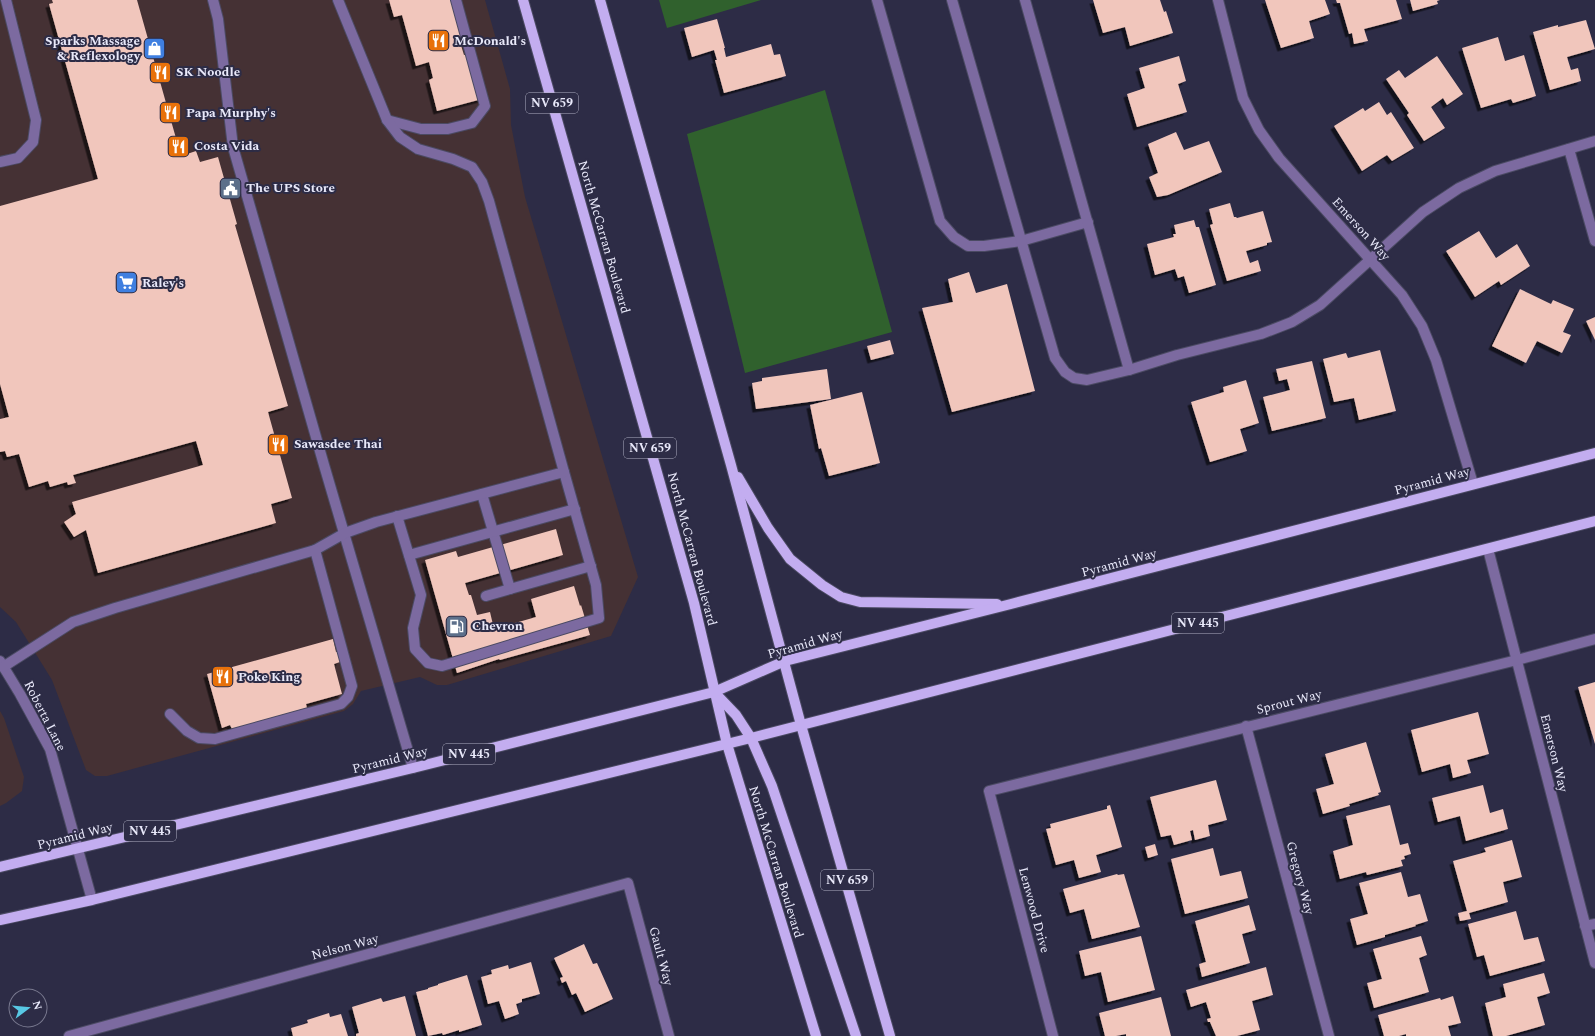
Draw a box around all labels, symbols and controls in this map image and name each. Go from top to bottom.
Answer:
restaurant icon: McDonald's [426,28,452,54]
place label: Sparks Massage & Reflexology [45,31,141,66]
place label: McDonald's [454,31,526,51]
shop icon: Sparks Massage & Reflexology [142,35,168,61]
restaurant icon: SK Noodle [147,59,173,85]
place label: SK Noodle [176,62,240,82]
road number: NV 659 [526,93,578,113]
restaurant icon: Papa Murphy's [158,100,184,126]
place label: Papa Murphy's [186,103,276,123]
restaurant icon: Costa Vida [165,133,191,159]
place label: Costa Vida [194,136,260,156]
street label: North McCarran Boulevard [573,158,635,316]
public building icon: The UPS Store [217,175,243,201]
place label: The UPS Store [246,178,335,198]
street label: Emerson Way [1327,193,1396,266]
supermarket icon: Raley's [113,270,139,296]
place label: Raley's [142,273,184,293]
restaurant icon: Sawasdee Thai [266,431,292,457]
place label: Sawasdee Thai [294,434,382,454]
road number: NV 659 [624,438,676,458]
street label: Pyramid Way [1392,461,1473,501]
street label: North McCarran Boulevard [662,470,722,628]
street label: Pyramid Way [1079,543,1160,583]
fuel station icon: Chevron [444,613,470,639]
road number: NV 445 [1172,613,1224,633]
place label: Chevron [472,616,523,636]
street label: Pyramid Way [765,624,846,664]
restaurant icon: Poke King [209,664,235,690]
place label: Poke King [238,667,300,687]
street label: Roberta Lane [19,677,71,755]
street label: Sprout Way [1254,684,1324,720]
street label: Emerson Way [1535,712,1574,795]
street label: Pyramid Way [350,741,431,779]
road number: NV 445 [443,744,495,764]
street label: North McCarran Boulevard [743,783,809,941]
street label: Pyramid Way [35,817,116,855]
road number: NV 445 [124,821,176,841]
street label: Gregory Way [1281,839,1320,918]
street label: Lenwood Drive [1013,865,1055,955]
road number: NV 659 [821,870,873,890]
street label: Gault Way [644,924,679,988]
street label: Nelson Way [309,928,382,966]
north arrow [8,988,48,1028]
text: N [28,999,47,1012]

